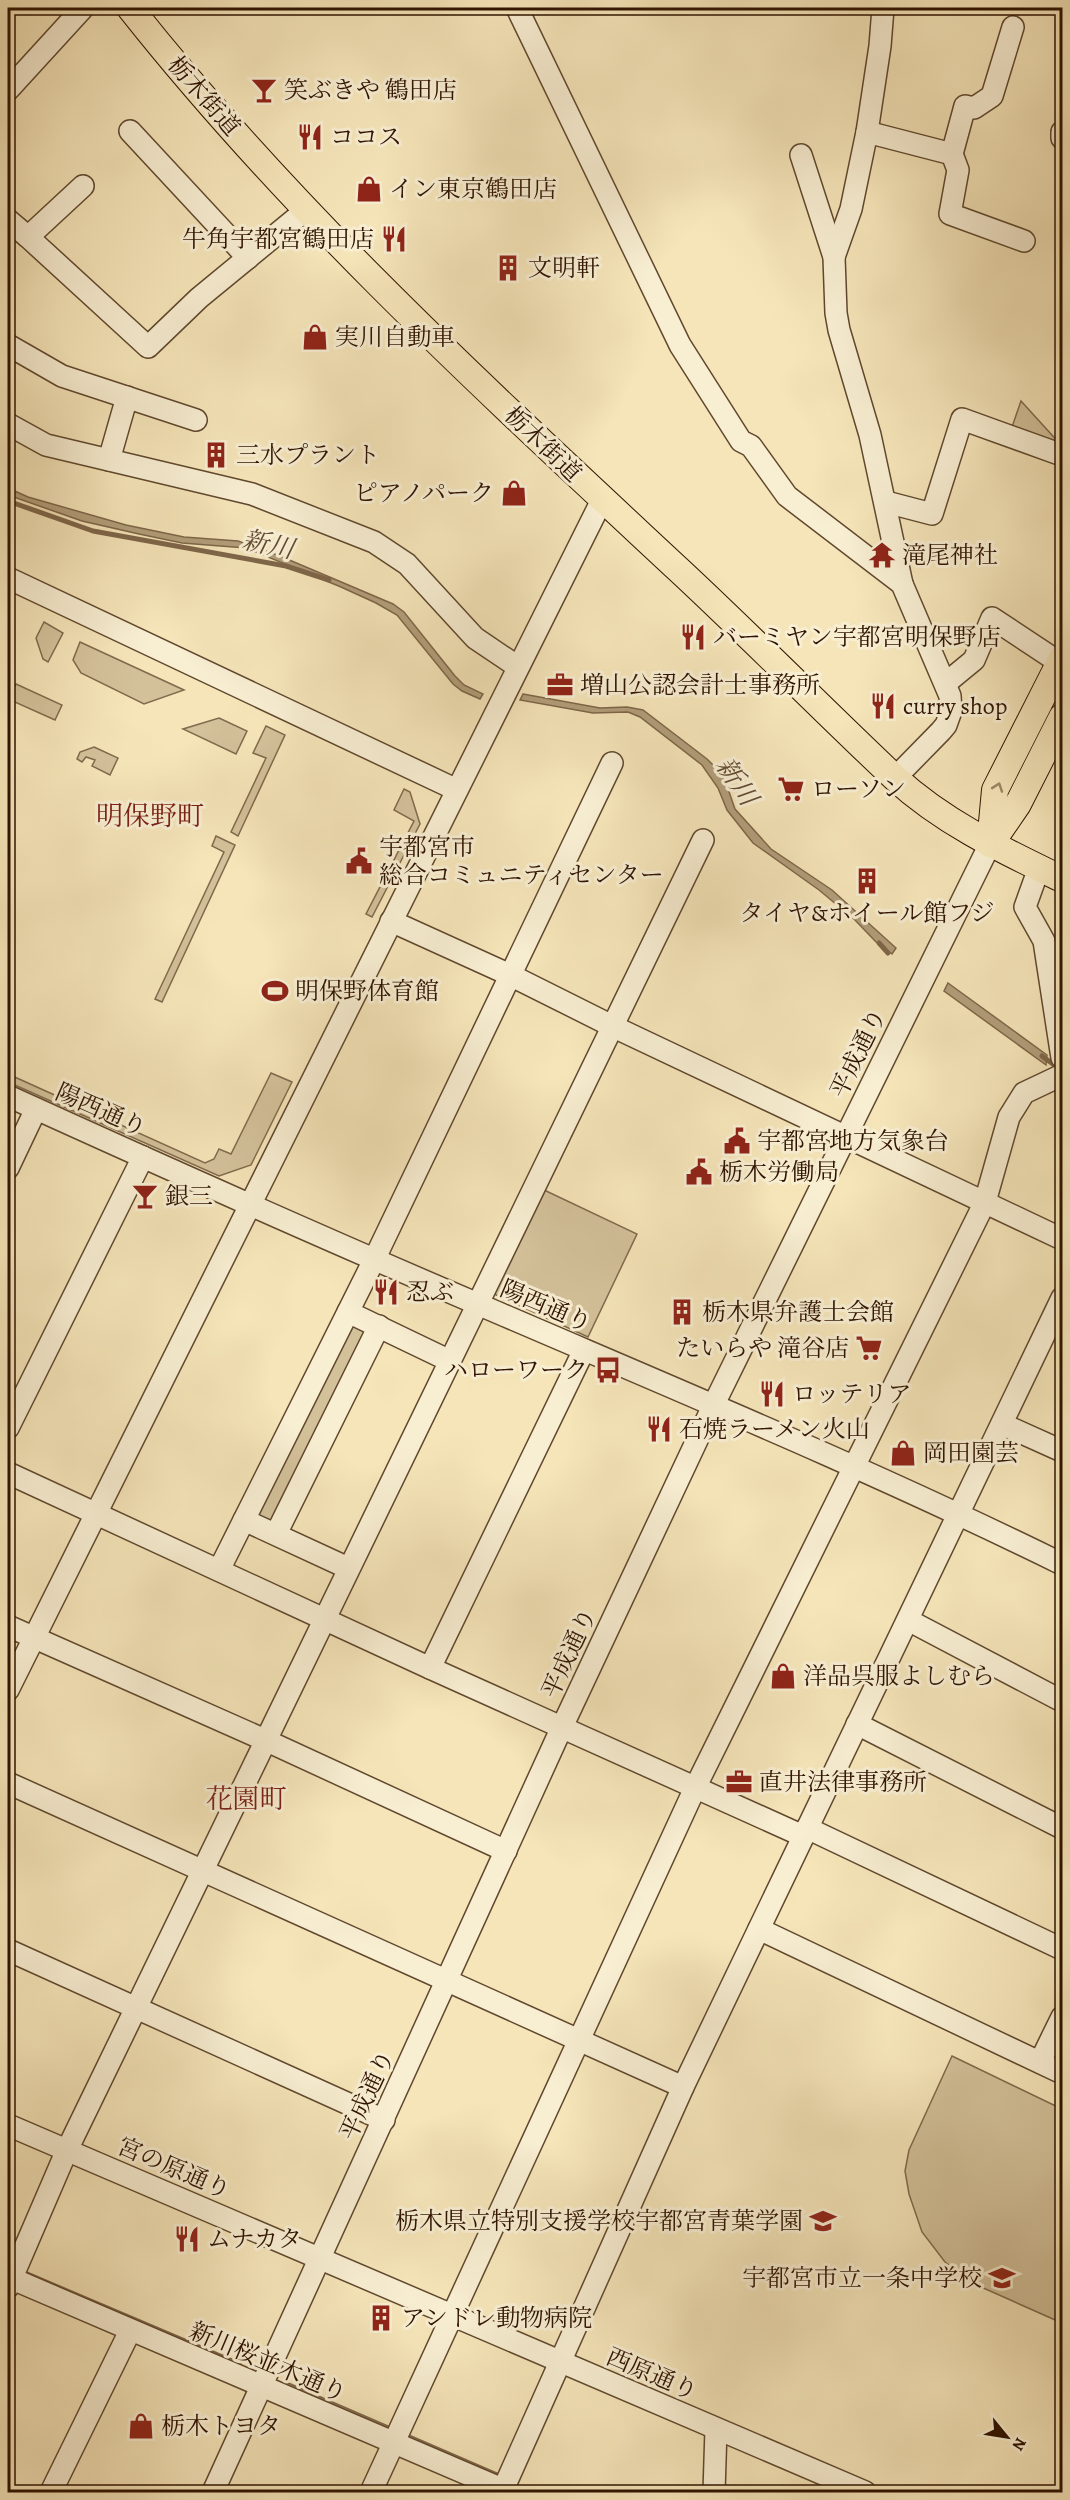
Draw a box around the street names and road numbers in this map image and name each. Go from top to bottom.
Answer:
street label: 栃木街道 [160,49,248,143]
street label: 栃木街道 [497,399,589,489]
street label: 平成通り [823,1003,893,1103]
street label: 陽西通り [51,1076,151,1144]
street label: 陽西通り [496,1273,596,1339]
street label: 平成通り [534,1603,604,1703]
street label: 平成通り [332,2045,402,2145]
street label: 宮の原通り [113,2130,235,2206]
street label: 新川桜並木通り [184,2314,352,2410]
street label: 西原通り [602,2341,702,2407]

